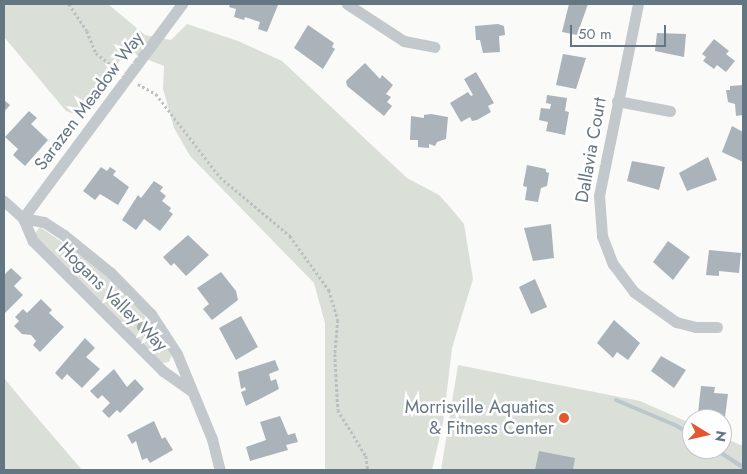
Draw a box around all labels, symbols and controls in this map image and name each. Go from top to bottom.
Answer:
scale bar [572,15,668,47]
text: 50 m [578,23,612,45]
street label: Sarazen Meadow Way [30,27,148,175]
street label: Dallavia Court [571,96,611,204]
street label: Hogans Valley Way [54,238,172,356]
place label: Morrisville Aquatics & Fitness Center [405,397,554,439]
north arrow [682,409,732,459]
marker: Morrisville Aquatics & Fitness Center [558,412,570,424]
text: N [710,429,732,443]

